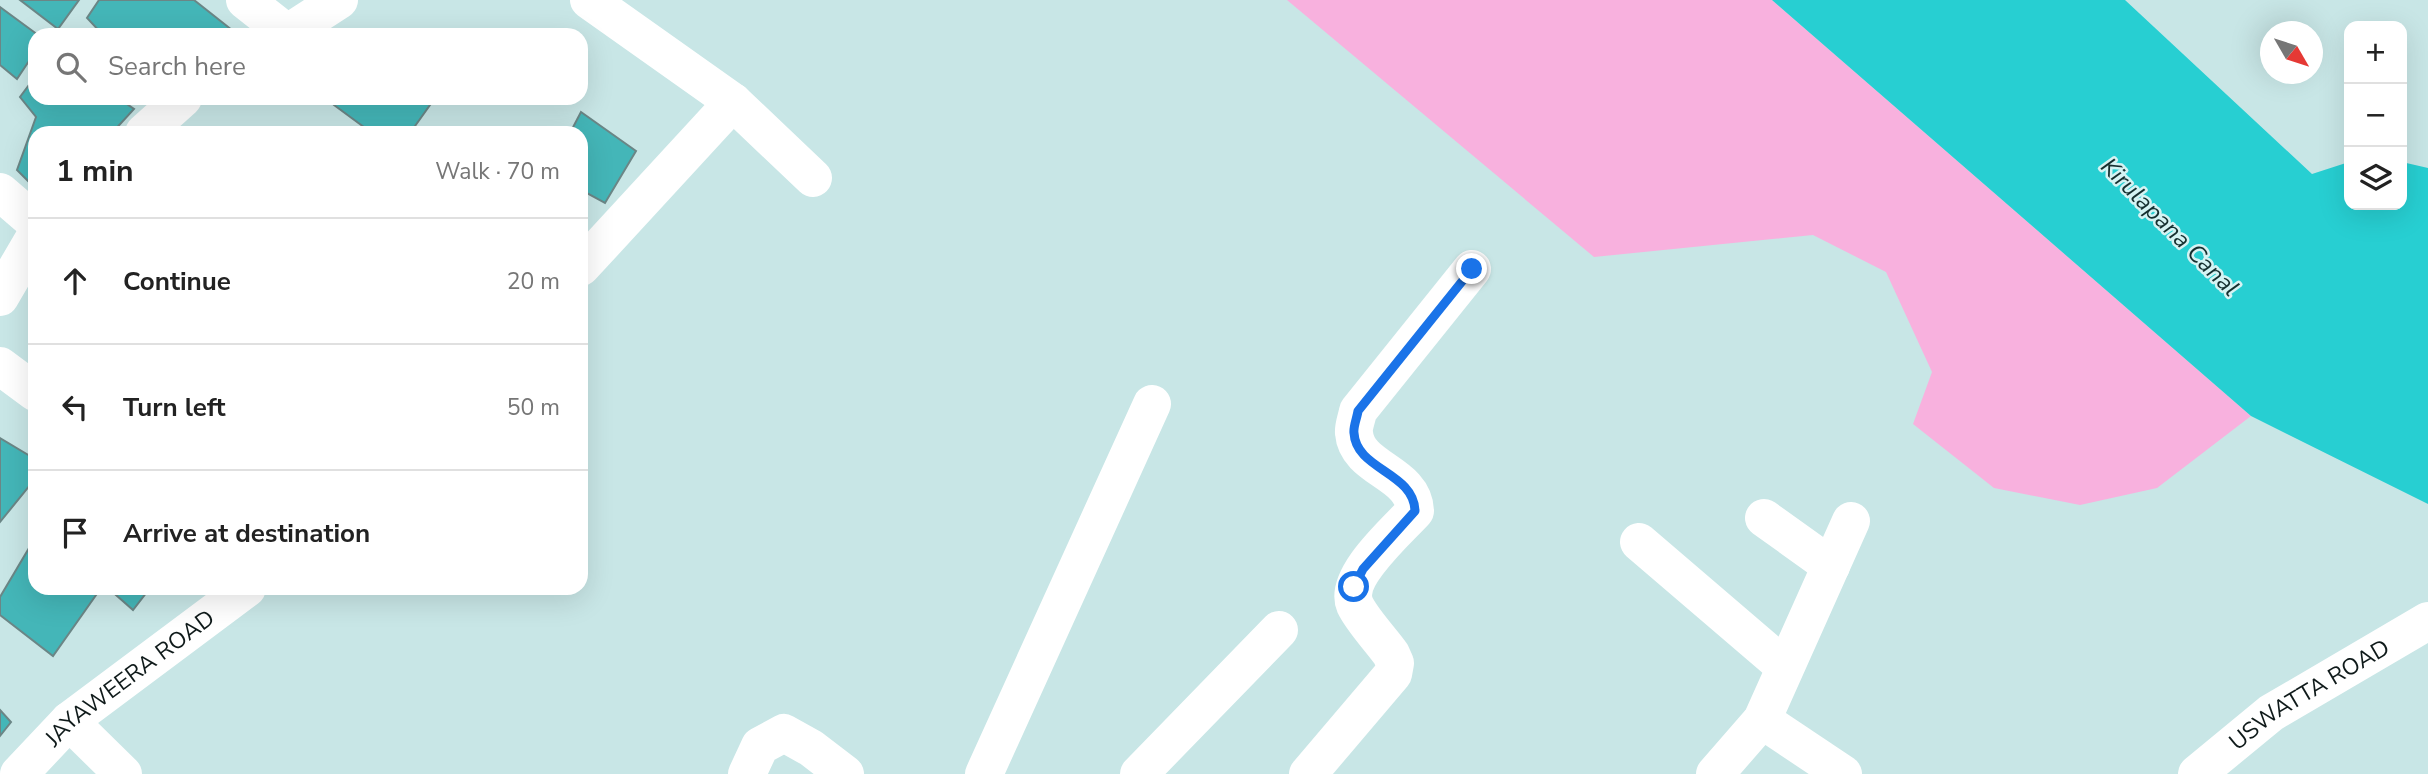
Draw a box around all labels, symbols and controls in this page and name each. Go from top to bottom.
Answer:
north arrow [2260,21,2323,84]
map controls [2344,21,2407,210]
button: + [2344,21,2407,84]
search box [28,28,588,105]
icon: search [52,48,90,86]
text: Search here [108,49,246,84]
button: − [2344,84,2407,147]
button: layers [2344,147,2407,210]
text: 1 min [56,151,134,192]
water label: Kirulapana Canal [2094,151,2246,303]
text: Walk · 70 m [435,156,560,187]
route end [1456,253,1487,284]
icon: ahead [56,262,94,300]
text: Continue [123,264,231,299]
text: 20 m [507,266,560,297]
icon: left [56,388,94,426]
text: Turn left [123,390,226,425]
text: 50 m [507,392,560,423]
icon: arrive [56,514,94,552]
text: Arrive at destination [123,516,370,551]
route start [1338,571,1369,602]
street label: JAYAWEERA ROAD [37,603,221,754]
street label: USWATTA ROAD [2223,632,2395,757]

